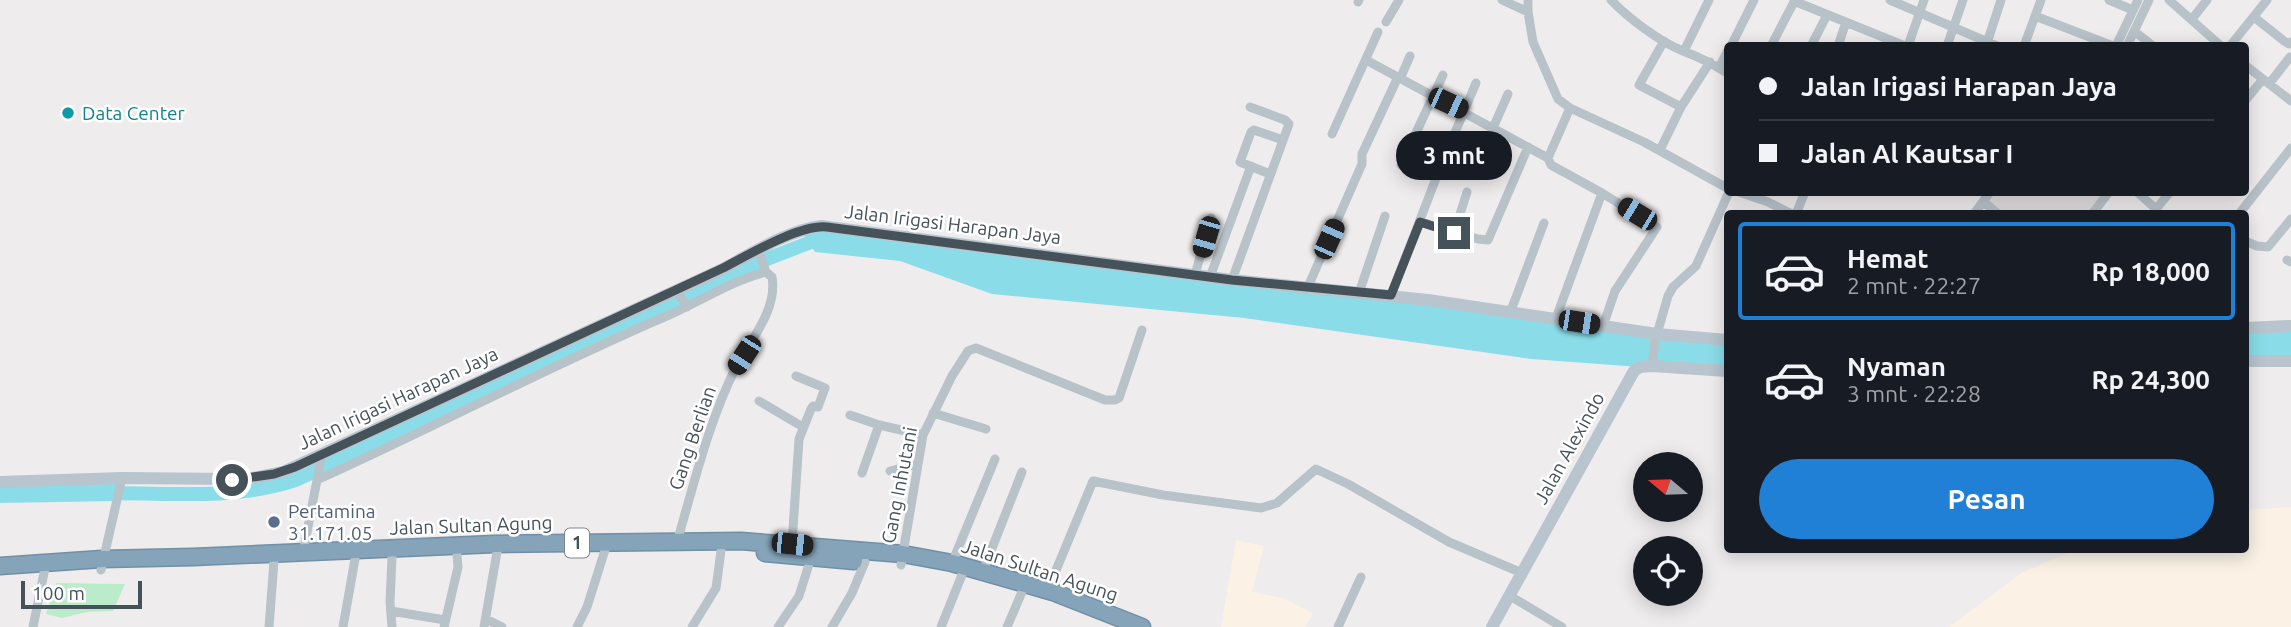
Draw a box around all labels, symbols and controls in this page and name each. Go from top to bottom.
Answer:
text: Jalan Irigasi Harapan Jaya [1801,72,2117,101]
car [1425,85,1472,121]
place label: Data Center [82,102,185,124]
marker: Data Center [60,105,76,121]
callout: 3 mnt [1396,132,1512,180]
text: Jalan Al Kautsar I [1801,139,2013,168]
text: 3 mnt [1423,143,1485,168]
car [1614,194,1661,234]
street label: Jalan Irigasi Harapan Jaya [844,200,1062,248]
car [1191,214,1222,260]
car [1311,216,1348,262]
route end [1438,217,1470,249]
icon: car [1763,240,1826,303]
text: Hemat [1847,244,1929,273]
text: Rp 18,000 [2091,257,2210,286]
text: 2 mnt · 22:27 [1847,273,1981,298]
car [1557,308,1602,336]
car [724,332,765,378]
street label: Jalan Irigasi Harapan Jaya [295,342,501,454]
icon: car [1763,348,1826,411]
text: Nyaman [1847,352,1946,381]
text: Rp 24,300 [2091,365,2210,394]
text: 3 mnt · 22:28 [1847,381,1981,406]
street label: Gang Berlian [664,383,720,493]
street label: Jalan Alexindo [1529,388,1609,508]
street label: Gang Inhutani [877,425,921,545]
north arrow [1633,452,1703,522]
map controls [1633,452,1703,606]
button: Pesan [1759,459,2214,539]
route start [216,464,248,496]
place label: Pertamina 31.171.05 [288,500,376,544]
street label: Jalan Sultan Agung [389,511,553,539]
marker: Pertamina 31.171.05 [266,514,282,530]
road number: 1 [565,528,589,558]
car [771,531,814,557]
street label: Jalan Sultan Agung [959,534,1121,606]
button: locate [1633,536,1703,606]
scale bar [21,578,142,610]
text: 100 m [32,582,85,604]

